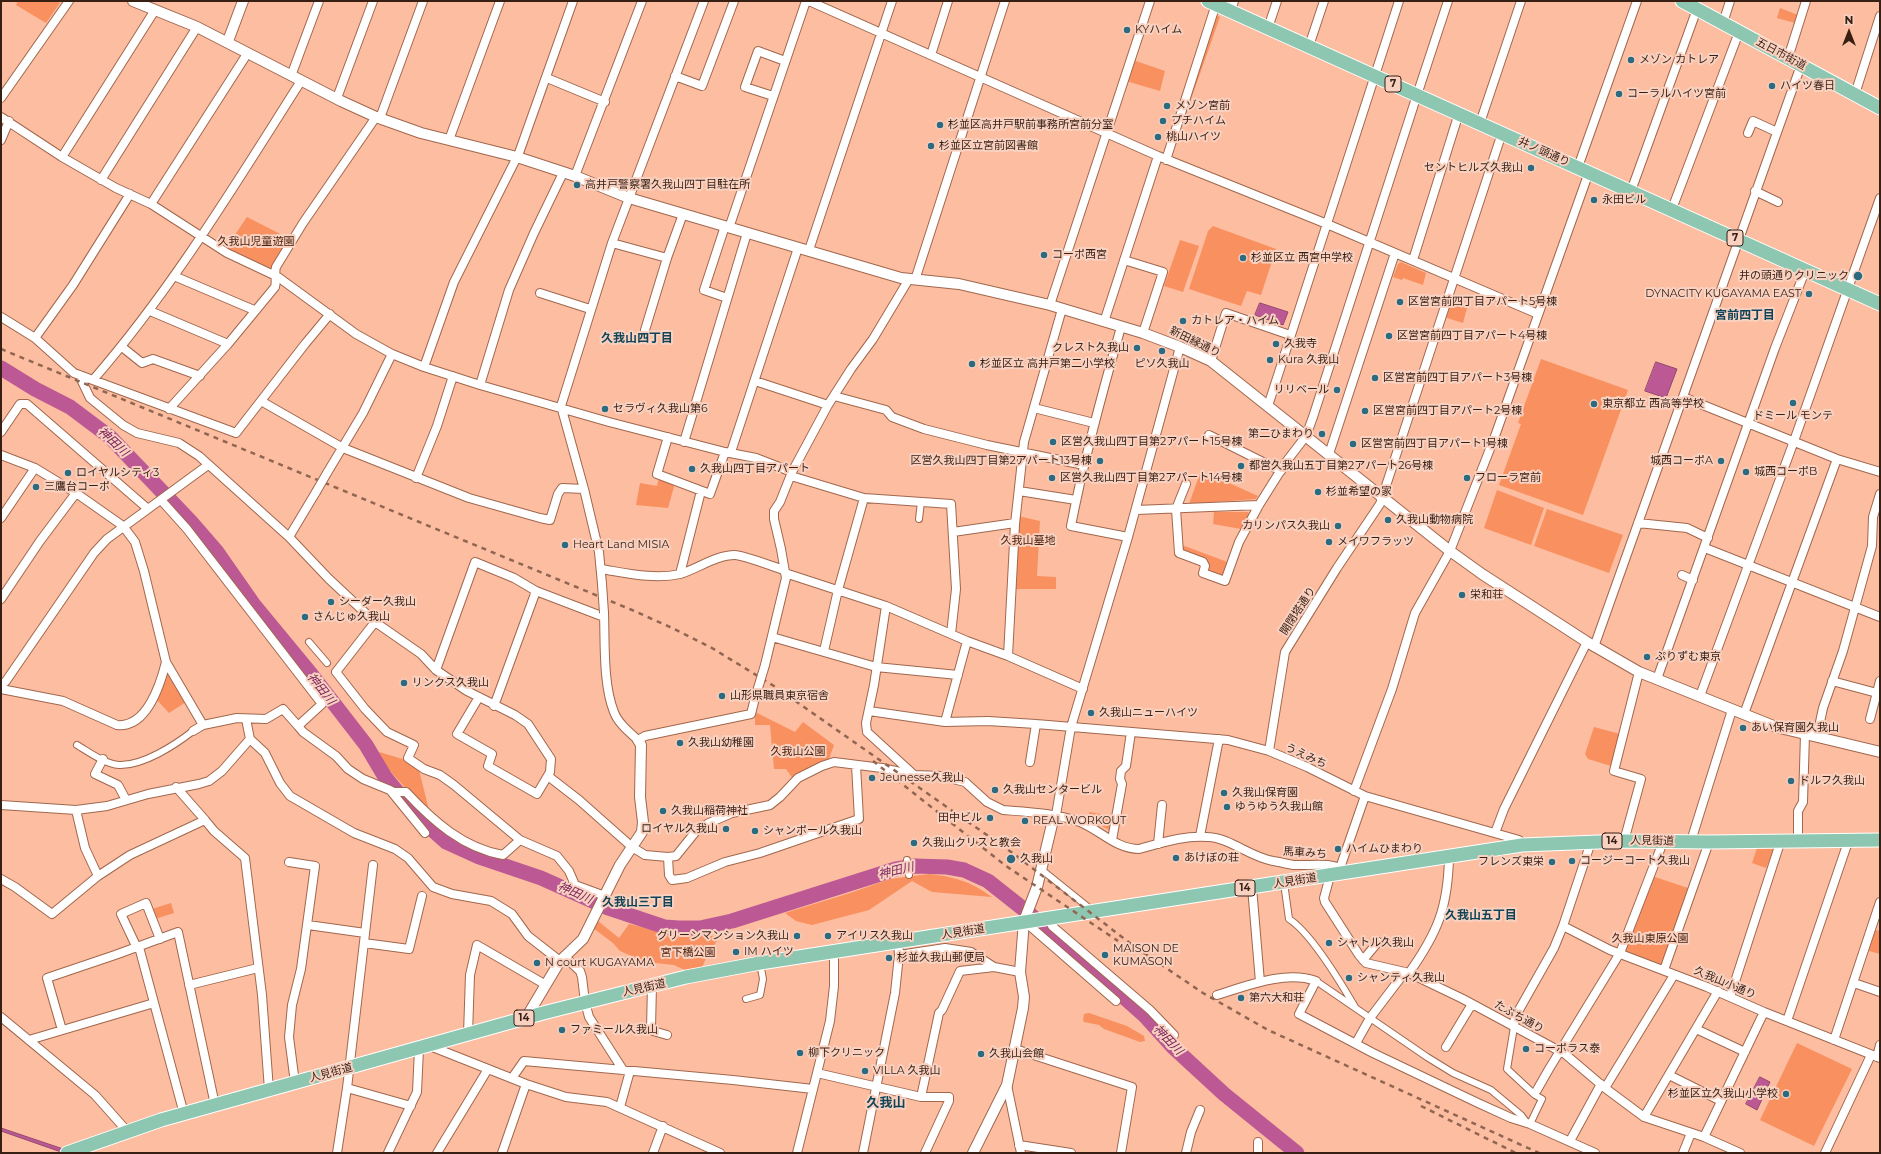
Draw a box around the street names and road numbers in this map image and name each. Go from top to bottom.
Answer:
street label: 五日市街道 [1754,35,1808,73]
road number: 7 [1385,76,1401,92]
street label: 井ノ頭通り [1516,135,1572,169]
road number: 7 [1727,230,1743,246]
street label: 新田縁通り [1167,324,1223,360]
street label: 開閉塔通り [1277,584,1319,638]
street label: うえみち [1283,741,1329,771]
road number: 14 [1602,833,1622,849]
street label: 人見街道 [1630,834,1674,848]
street label: 馬車みち [1283,845,1327,861]
street label: 人見街道 [1272,871,1318,891]
road number: 14 [1235,880,1255,896]
street label: 人見街道 [940,922,986,942]
street label: 久我山小通り [1692,964,1758,1002]
street label: 人見街道 [621,977,667,999]
street label: たぶち通り [1492,998,1546,1036]
road number: 14 [514,1010,534,1026]
street label: 人見街道 [308,1061,354,1085]

